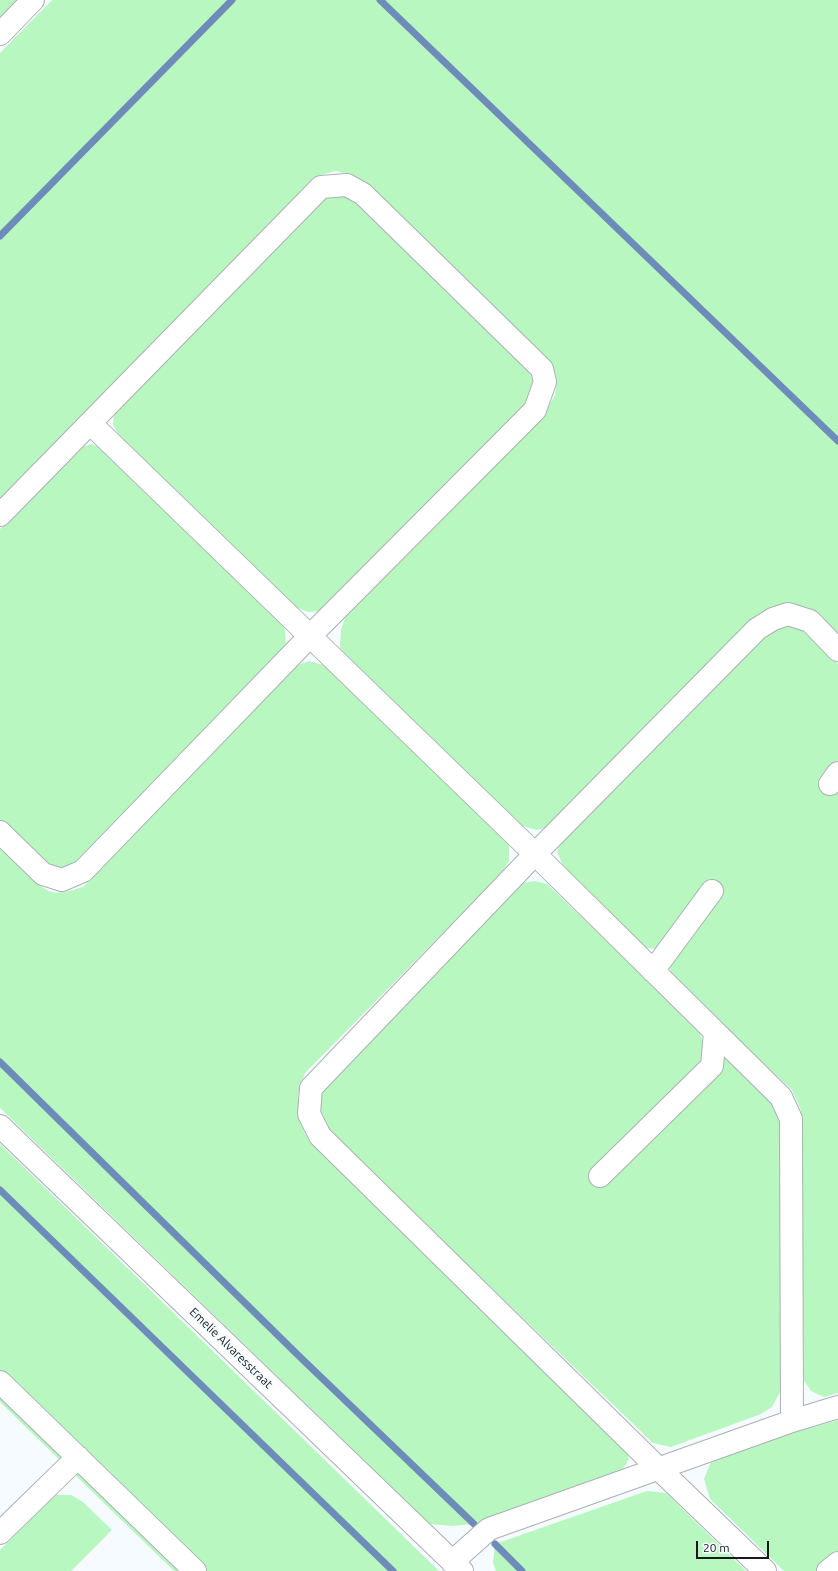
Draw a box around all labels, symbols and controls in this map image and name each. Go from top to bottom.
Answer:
street label: Emelie Alvaresstraat [186,1305,276,1391]
scale bar [698,1533,771,1559]
text: 20 m [703,1541,730,1554]

